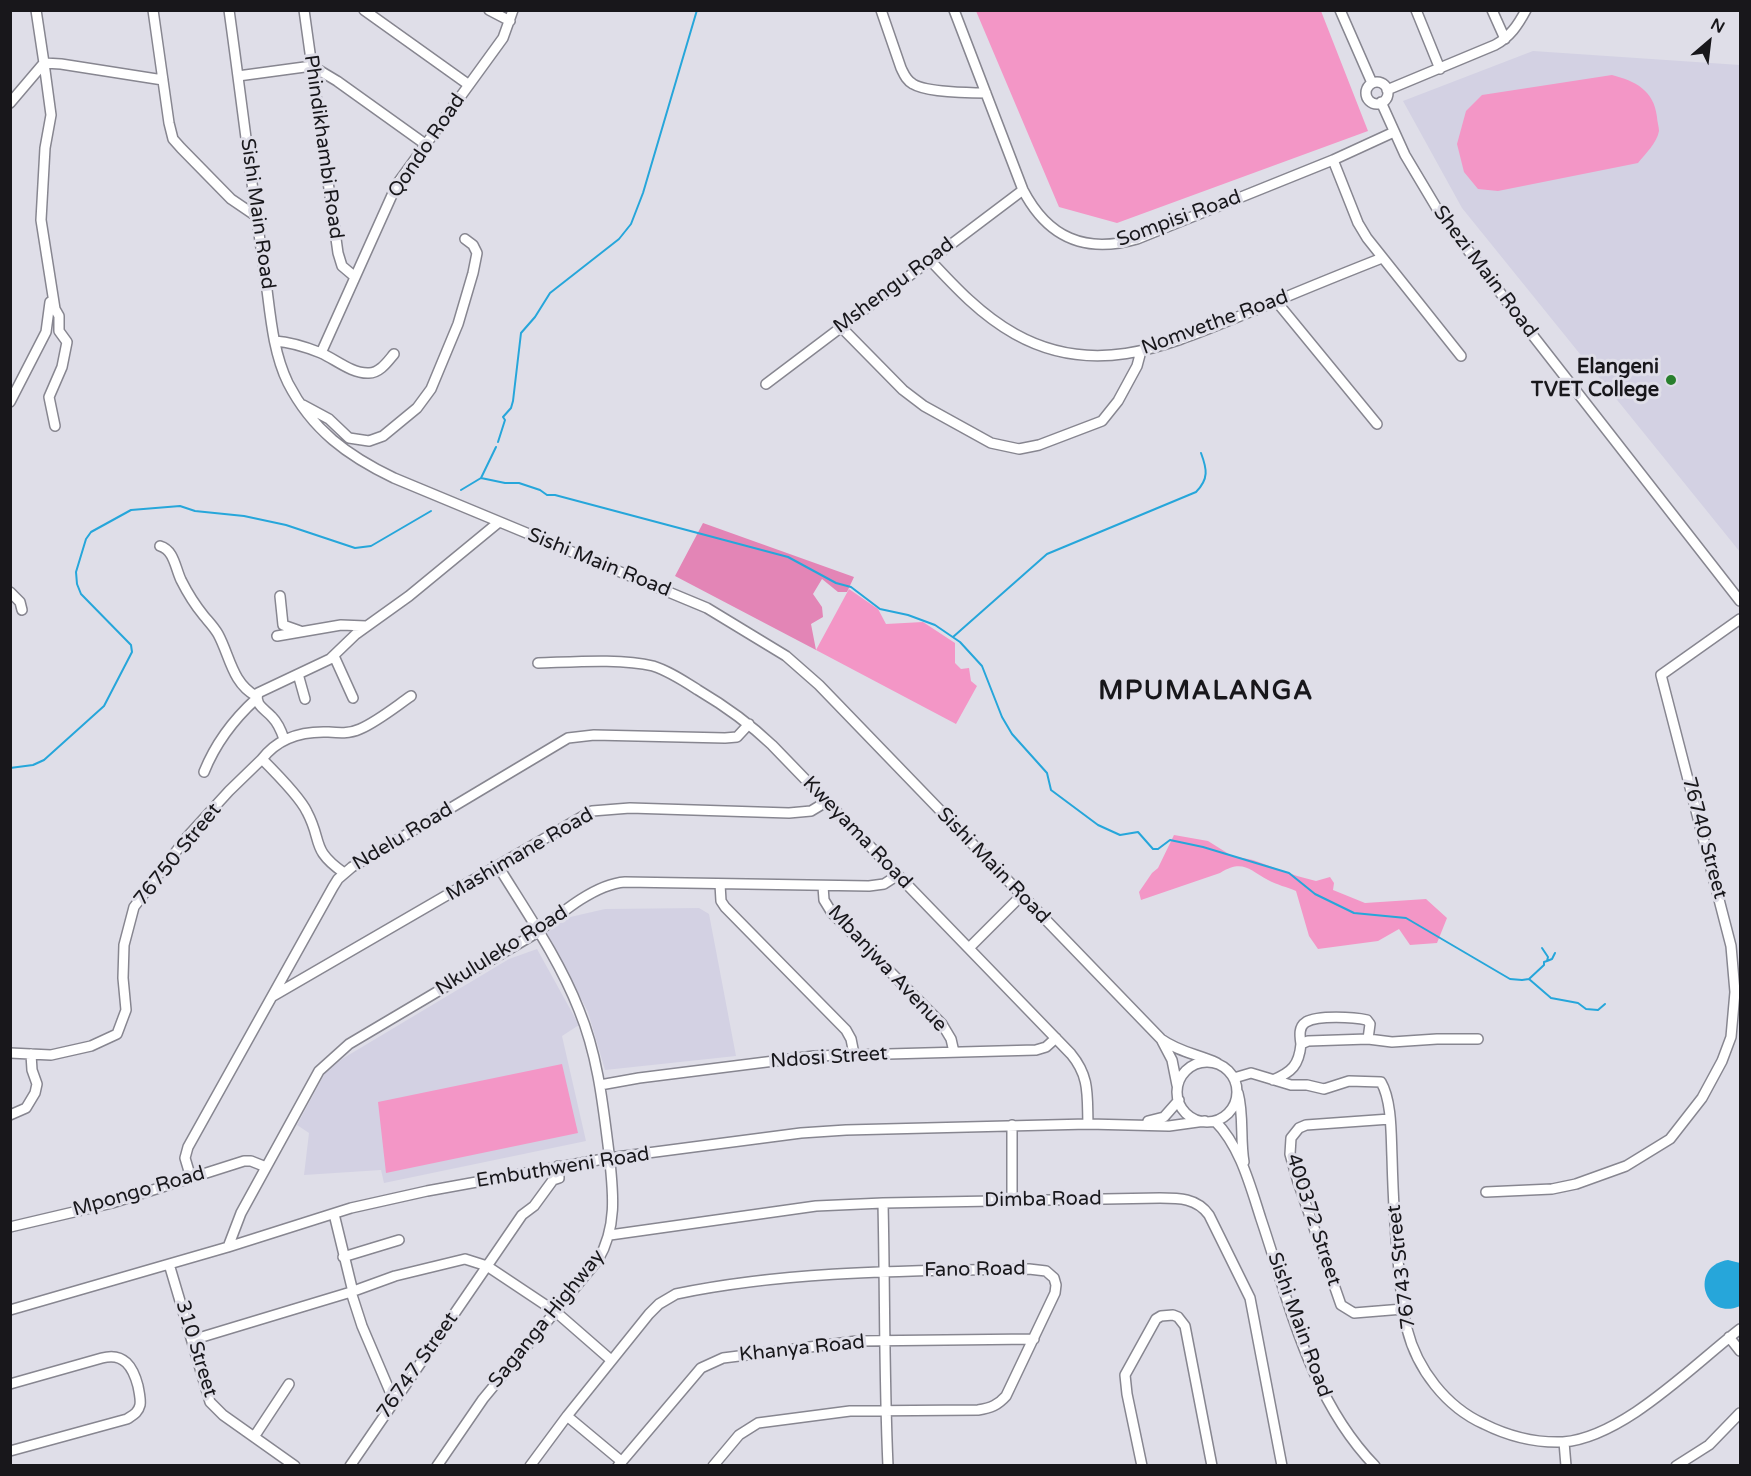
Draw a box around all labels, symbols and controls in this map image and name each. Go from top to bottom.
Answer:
north arrow [1679,12,1739,72]
text: N [1707,14,1728,38]
street label: Phindikhambi Road [298,53,348,241]
street label: Qondo Road [383,89,471,203]
street label: Sishi Main Road [235,137,279,291]
street label: Sompisi Road [1114,185,1244,253]
street label: Shezi Main Road [1428,201,1542,343]
street label: Mshengu Road [829,233,959,339]
street label: Nomvethe Road [1138,285,1292,361]
place label: Elangeni TVET College [1531,356,1659,403]
marker: Elangeni TVET College [1664,373,1678,387]
street label: Sishi Main Road [524,523,674,603]
district label: MPUMALANGA [1098,676,1314,708]
street label: Kweyama Road [797,772,917,894]
street label: 76740 Street [1676,774,1732,902]
street label: Ndelu Road [349,798,457,876]
street label: 76750 Street [129,799,227,911]
street label: Mashimane Road [442,803,598,907]
street label: Sishi Main Road [931,803,1055,929]
street label: Nkululeko Road [432,901,572,1001]
street label: Mbanjwa Avenue [822,901,952,1037]
street label: Ndosi Street [770,1042,888,1074]
street label: Embuthweni Road [475,1142,651,1194]
street label: 400372 Street [1280,1151,1346,1289]
street label: Mpongo Road [70,1162,208,1222]
street label: Dimba Road [984,1187,1102,1213]
street label: 76743 Street [1382,1203,1422,1331]
street label: Saganga Highway [484,1245,610,1393]
street label: Sishi Main Road [1262,1249,1336,1401]
street label: Fano Road [924,1257,1026,1283]
street label: 310 Street [170,1298,222,1400]
street label: 76747 Street [372,1308,464,1424]
street label: Khanya Road [738,1330,866,1368]

